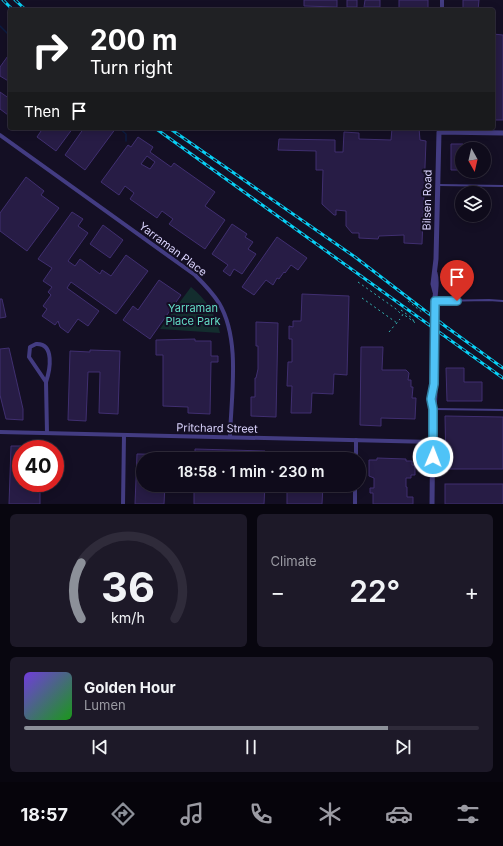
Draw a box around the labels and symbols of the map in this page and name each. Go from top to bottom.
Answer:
north arrow [455,142,491,178]
street label: Bilsen Road [419,169,435,231]
street label: Yarraman Place [136,219,210,279]
pin [440,260,474,301]
park label: Yarraman Place Park [165,301,221,328]
street label: Pritchard Street [176,420,258,436]
position arrow [412,436,454,478]
speed limit sign: 40 [12,440,64,492]

